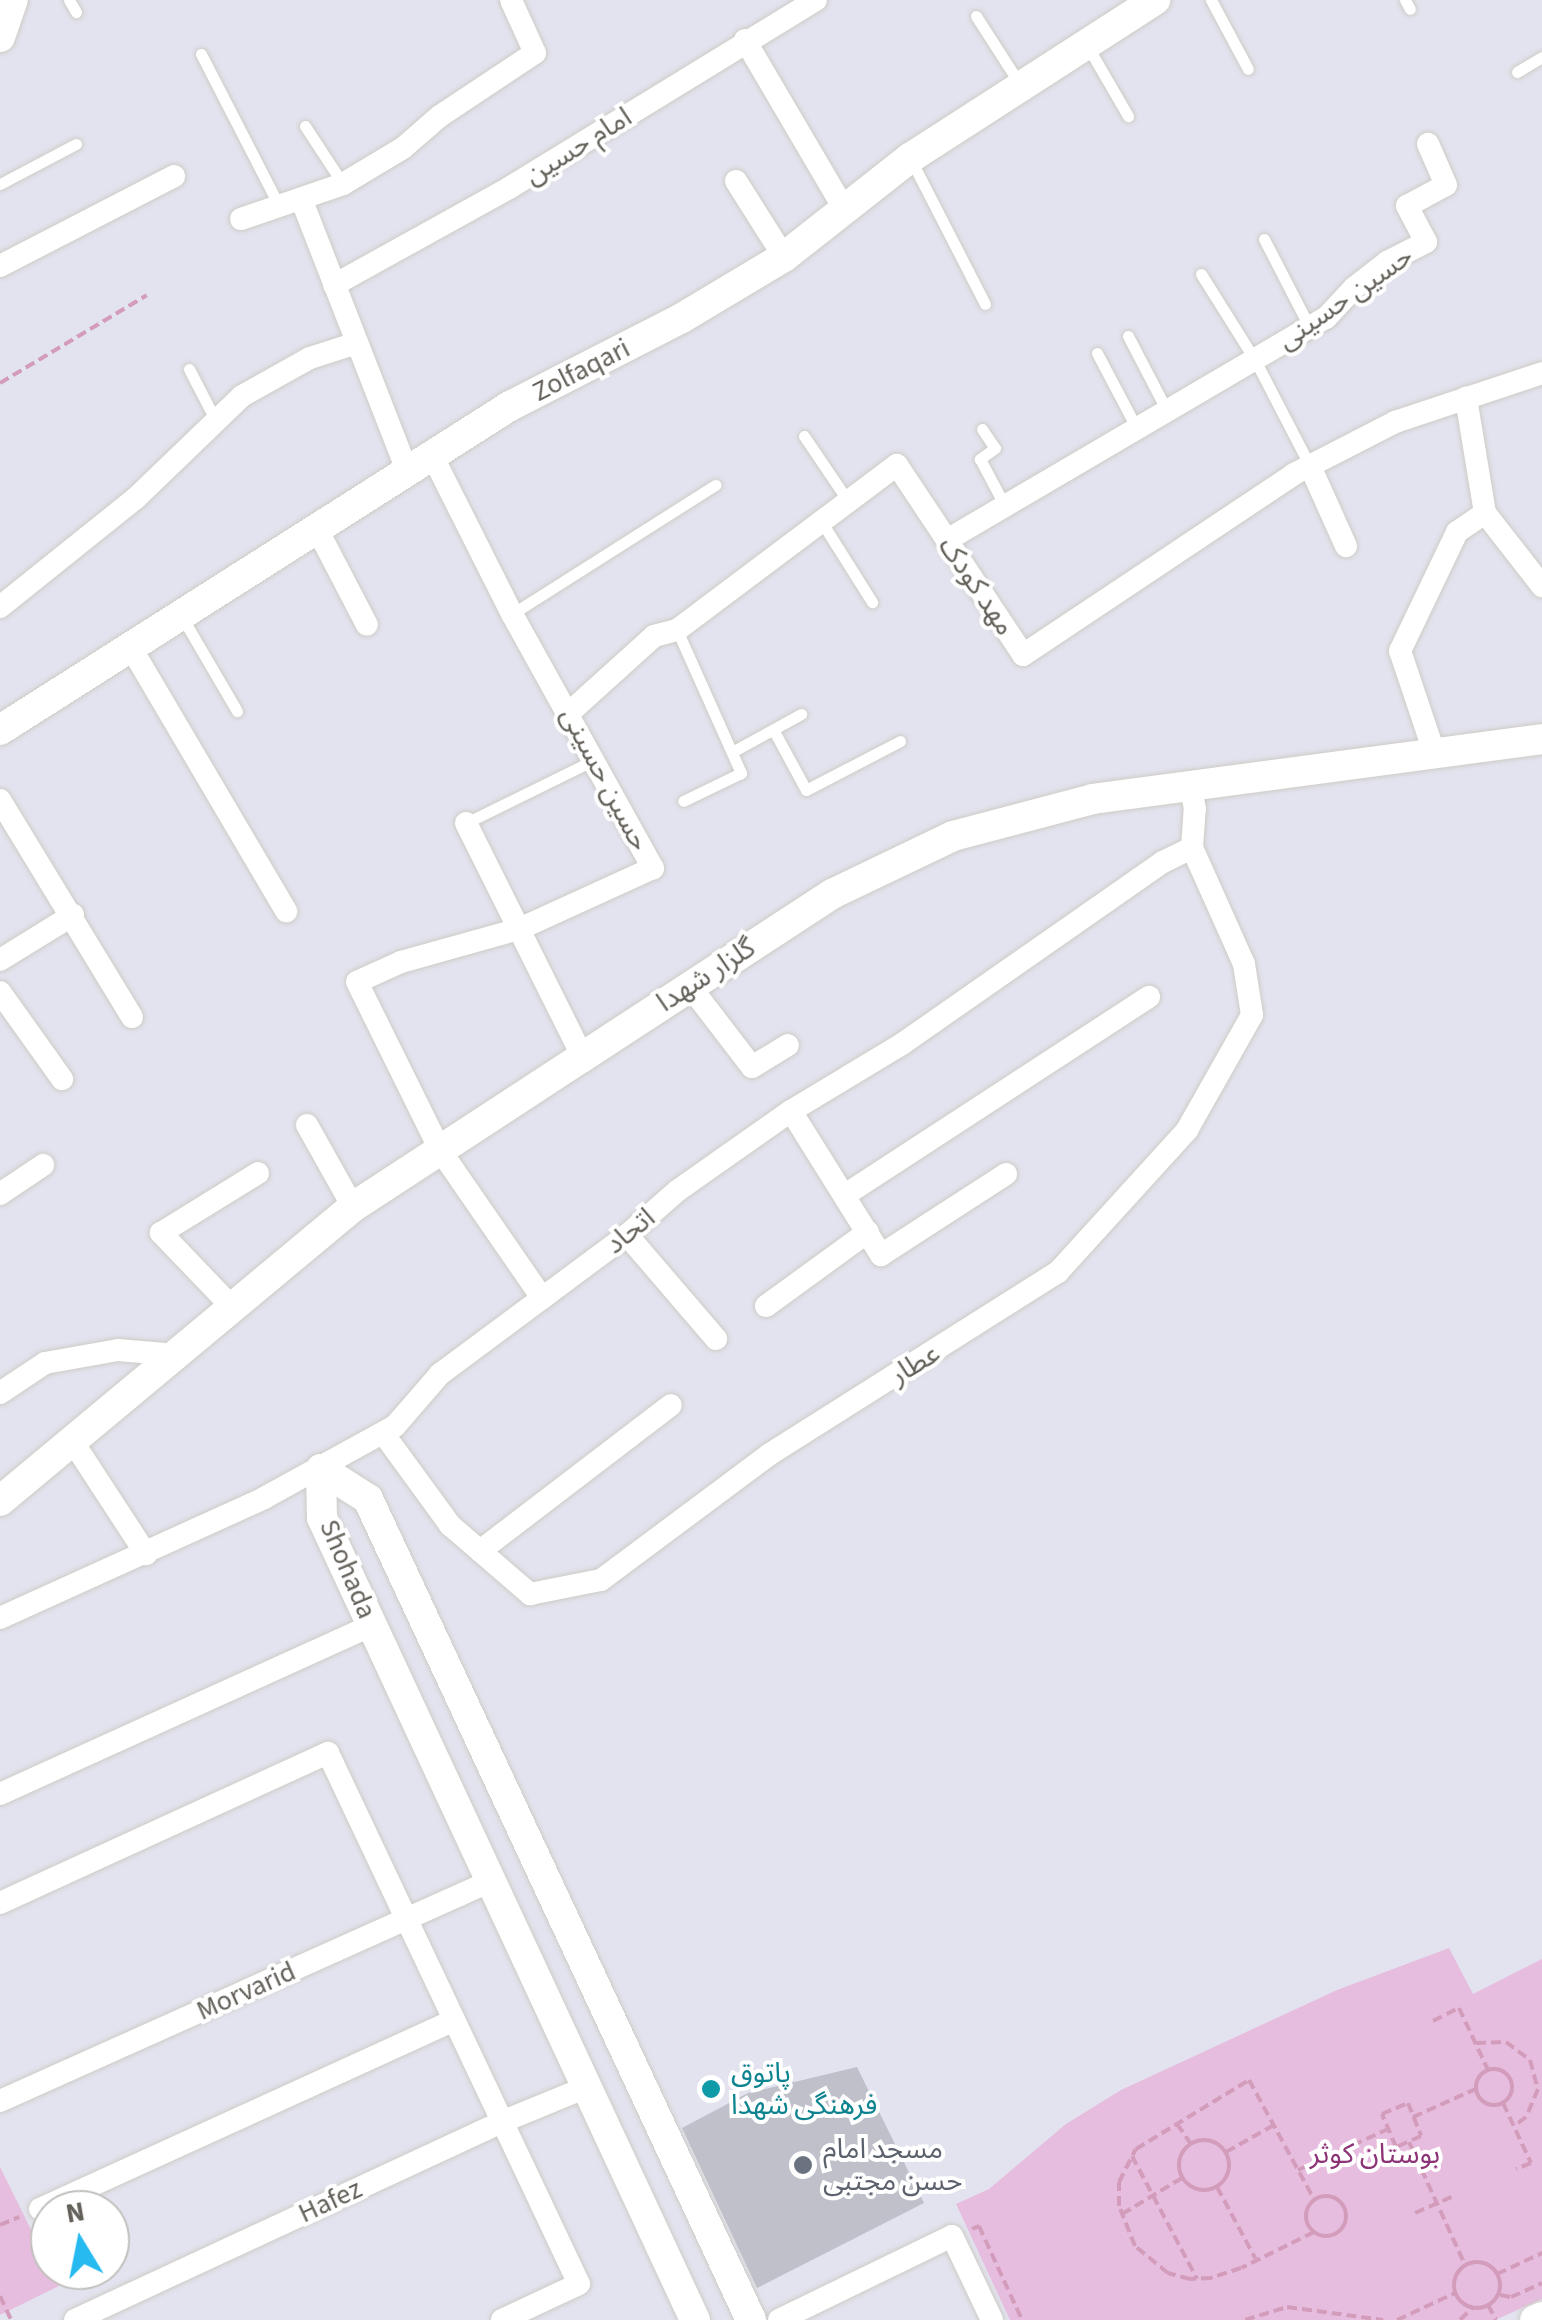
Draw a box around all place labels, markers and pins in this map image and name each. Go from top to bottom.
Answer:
place label: پاتوق فرهنگی شهدا [731,2056,877,2122]
marker: پاتوق فرهنگی شهدا [700,2078,722,2100]
place label: مسجد امام حسن مجتبی [823,2132,963,2198]
marker: مسجد امام حسن مجتبی [792,2154,814,2176]

